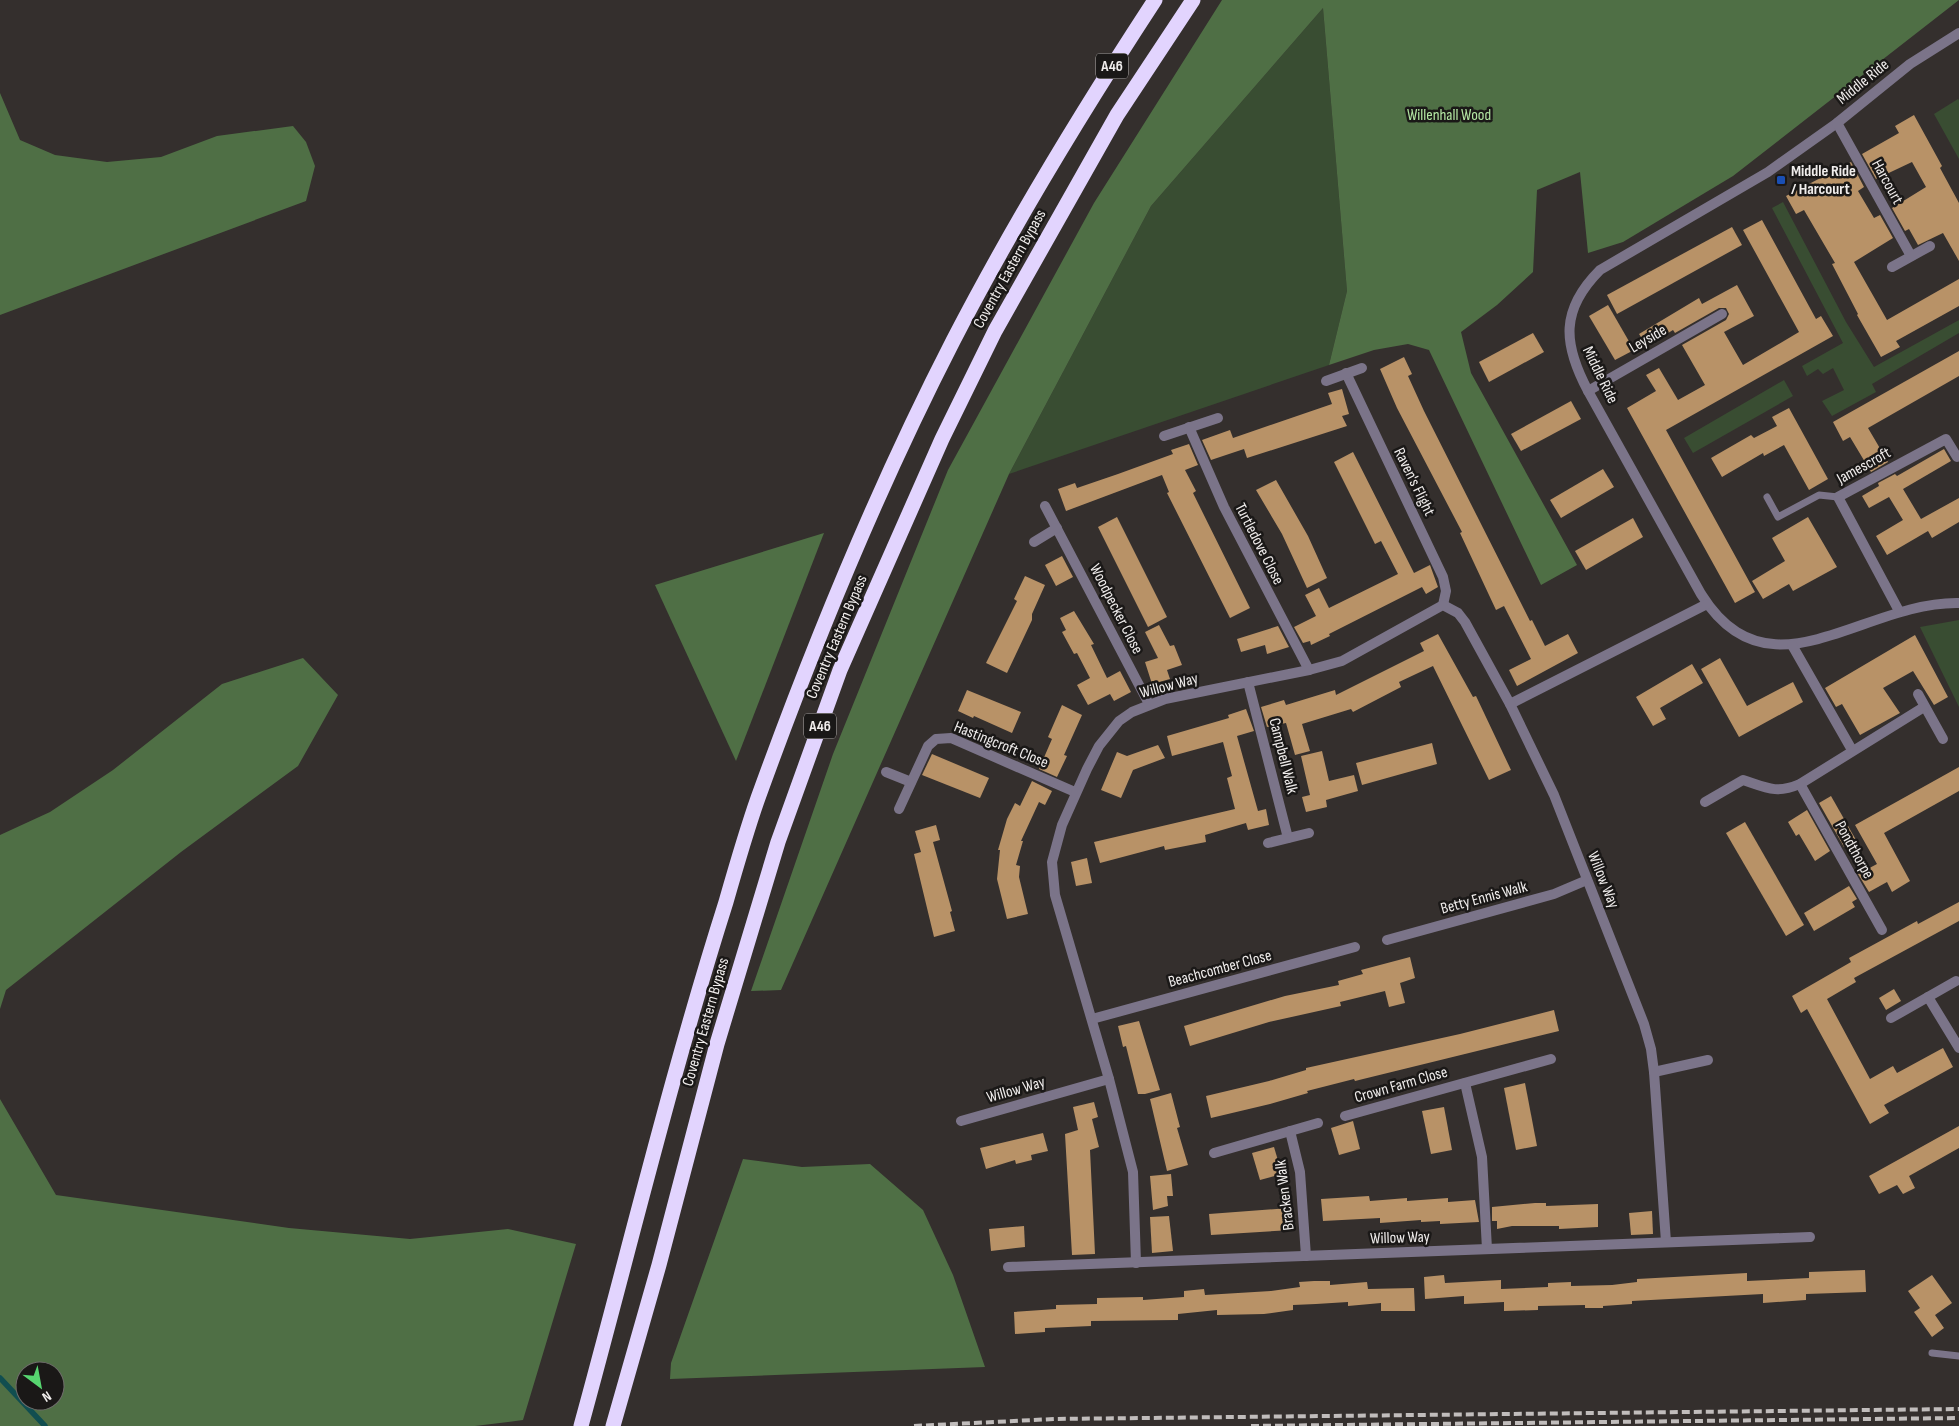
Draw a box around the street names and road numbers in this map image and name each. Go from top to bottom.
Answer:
road number: A46 [1096,54,1128,78]
street label: Middle Ride [1833,55,1893,109]
street label: Harcourt [1867,156,1907,208]
street label: Coventry Eastern Bypass [970,206,1051,332]
street label: Leyside [1626,321,1670,357]
street label: Middle Ride [1578,343,1622,407]
street label: Jamescroft [1833,443,1894,489]
street label: Raven's Flight [1389,445,1439,519]
street label: Turtledove Close [1230,500,1288,588]
street label: Woodpecker Close [1085,561,1147,657]
street label: Coventry Eastern Bypass [802,572,872,702]
street label: Willow Way [1138,669,1200,703]
road number: A46 [804,714,836,738]
street label: Campbell Walk [1264,716,1302,796]
street label: Hastingcroft Close [951,717,1051,773]
street label: Pondthorpe [1830,818,1878,882]
street label: Willow Way [1583,849,1623,911]
street label: Betty Ennis Walk [1439,877,1529,919]
street label: Beachcomber Close [1166,946,1274,992]
street label: Coventry Eastern Bypass [679,955,733,1088]
street label: Crown Farm Close [1352,1063,1450,1107]
street label: Willow Way [985,1073,1047,1107]
street label: Bracken Walk [1271,1159,1299,1231]
street label: Willow Way [1370,1227,1430,1249]

